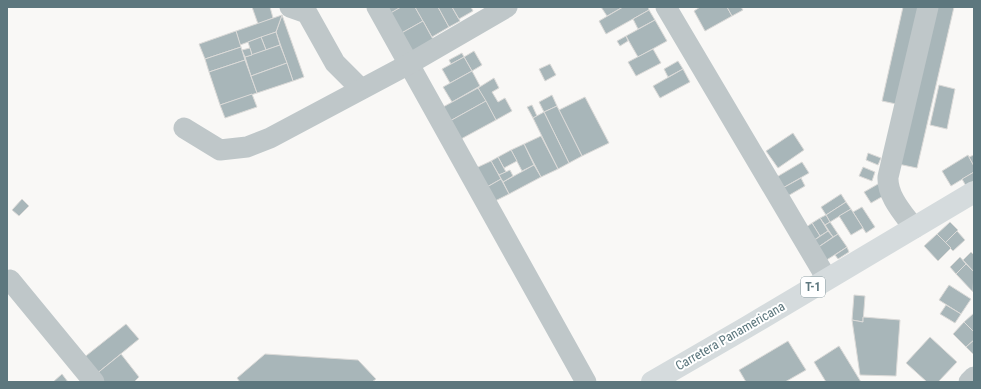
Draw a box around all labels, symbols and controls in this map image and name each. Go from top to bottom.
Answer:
road number: T-1 [801,277,825,297]
street label: Carretera Panamericana [673,299,787,373]

